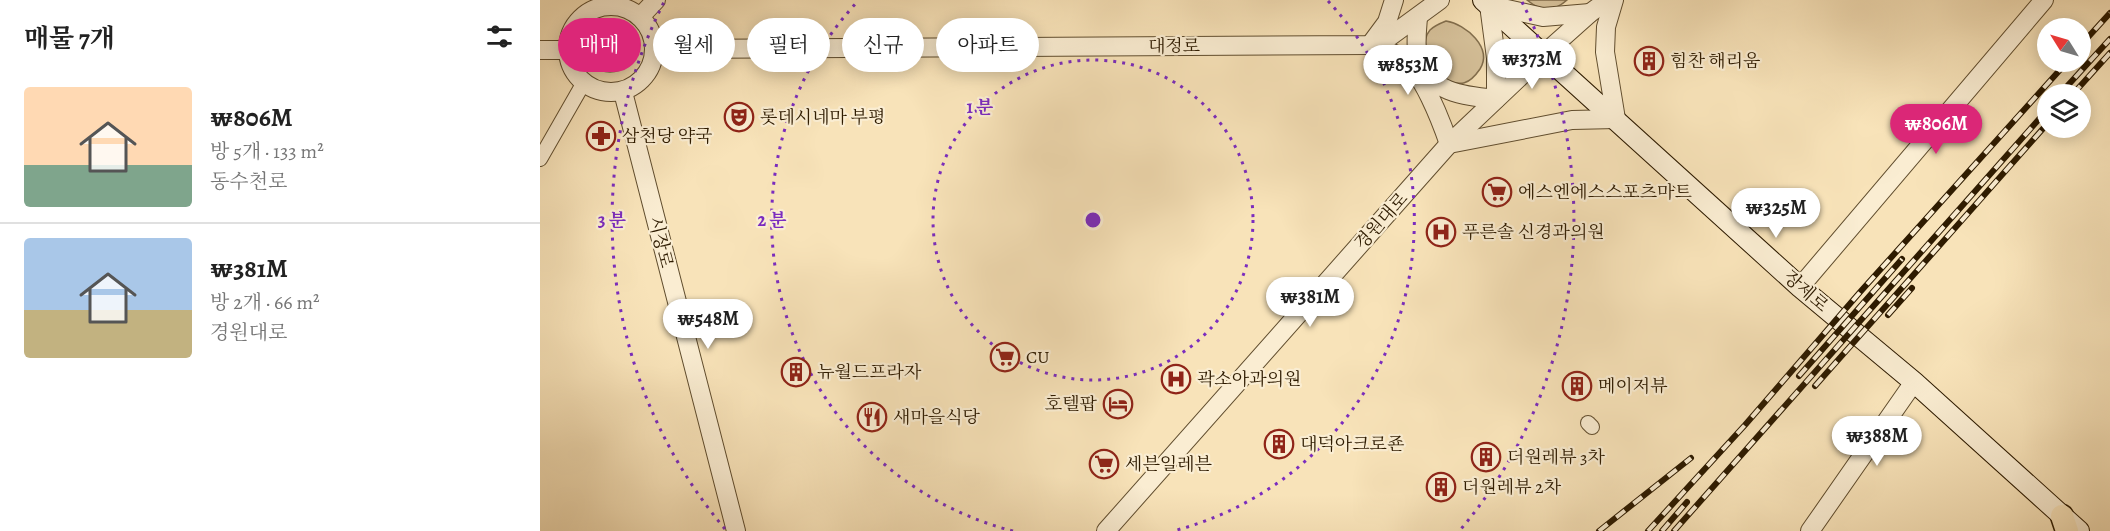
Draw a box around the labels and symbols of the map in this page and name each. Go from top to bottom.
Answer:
north arrow [2037,18,2091,72]
street label: 대정로 [1148,34,1200,58]
pin: ₩373M [1490,39,1574,90]
pin: ₩853M [1366,45,1450,96]
building icon: 힘찬 해리움 [1633,45,1665,77]
place label: 힘찬 해리움 [1670,49,1761,73]
text: 1 분 [967,95,994,119]
theatre icon: 롯데시네마 부평 [723,101,755,133]
pin: ₩806M [1894,104,1978,155]
place label: 롯데시네마 부평 [760,105,885,129]
pharmacy icon: 삼천당 약국 [585,120,617,152]
place label: 삼천당 약국 [622,124,713,148]
supermarket icon: 에스엔에스스포츠마트 [1481,176,1513,208]
place label: 에스엔에스스포츠마트 [1518,180,1692,204]
street label: 경원대로 [1349,187,1413,255]
pin: ₩325M [1734,188,1818,239]
text: 3 분 [598,208,627,232]
text: 2 분 [757,208,787,232]
centre of rings [1083,210,1103,230]
street label: 시장로 [643,214,679,270]
hospital icon: 푸른솔 신경과의원 [1425,216,1457,248]
place label: 푸른솔 신경과의원 [1462,220,1605,244]
street label: 장제로 [1778,265,1834,317]
pin: ₩381M [1268,277,1352,328]
pin: ₩548M [666,299,750,350]
supermarket icon: CU [989,341,1021,373]
place label: CU [1026,345,1050,369]
building icon: 뉴월드프라자 [780,356,812,388]
place label: 뉴월드프라자 [817,360,922,384]
hospital icon: 곽소아과의원 [1160,363,1192,395]
place label: 곽소아과의원 [1197,367,1301,391]
building icon: 메이저뷰 [1561,370,1593,402]
place label: 메이저뷰 [1598,374,1668,398]
hotel icon: 호텔팝 [1102,388,1134,420]
place label: 호텔팝 [1045,392,1098,416]
restaurant icon: 새마을식당 [856,401,888,433]
place label: 새마을식당 [893,405,981,429]
pin: ₩388M [1835,416,1919,467]
building icon: 대덕아크로죤 [1263,428,1295,460]
place label: 대덕아크로죤 [1300,432,1405,456]
building icon: 더원레뷰 3차 [1470,441,1502,473]
place label: 더원레뷰 3차 [1507,445,1606,469]
supermarket icon: 세븐일레븐 [1088,448,1120,480]
place label: 세븐일레븐 [1125,452,1213,476]
building icon: 더원레뷰 2차 [1425,471,1457,503]
place label: 더원레뷰 2차 [1462,475,1562,499]

